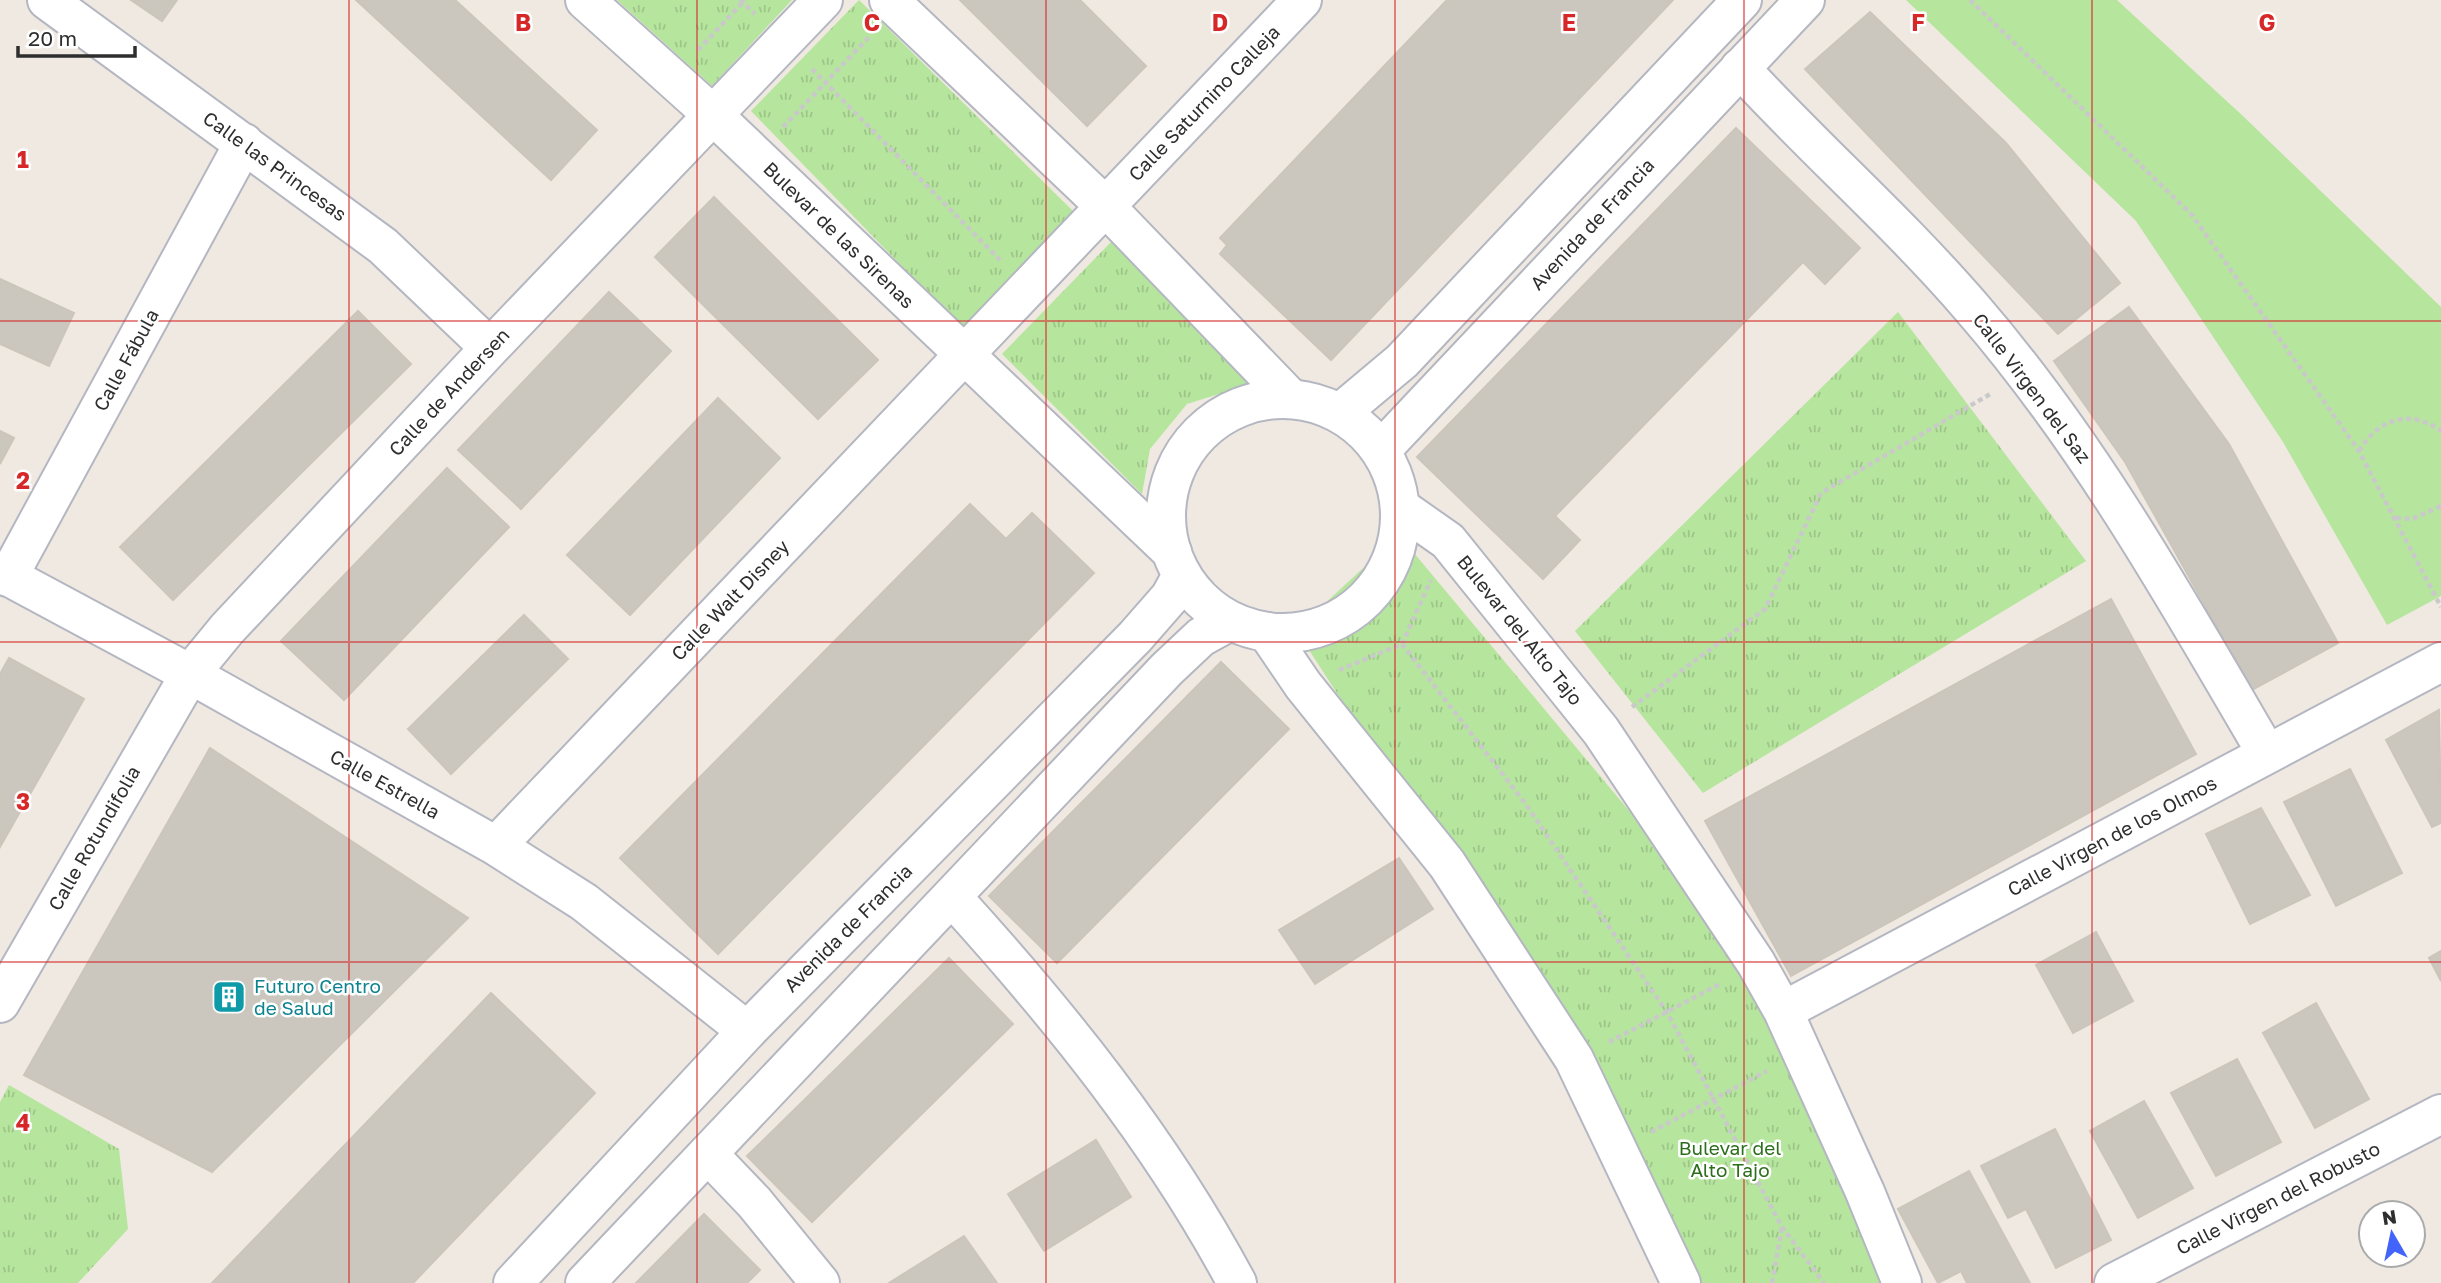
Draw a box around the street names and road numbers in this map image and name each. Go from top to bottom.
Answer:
street label: Calle Saturnino Calleja [1123,20,1284,185]
street label: Calle las Princesas [199,106,352,225]
street label: Avenida de Francia [1525,153,1658,294]
street label: Bulevar de las Sirenas [759,157,920,313]
street label: Calle Fábula [88,305,163,415]
street label: Calle Virgen del Saz [1969,308,2096,467]
street label: Calle de Andersen [384,323,514,460]
street label: Calle Walt Disney [666,534,793,665]
street label: Bulevar del Alto Tajo [1453,550,1588,709]
street label: Calle Estrella [326,744,444,823]
street label: Calle Rotundifolia [43,761,144,914]
street label: Calle Virgen de los Olmos [2003,771,2220,901]
street label: Avenida de Francia [779,859,916,996]
street label: Calle Virgen del Robusto [2172,1136,2383,1259]

